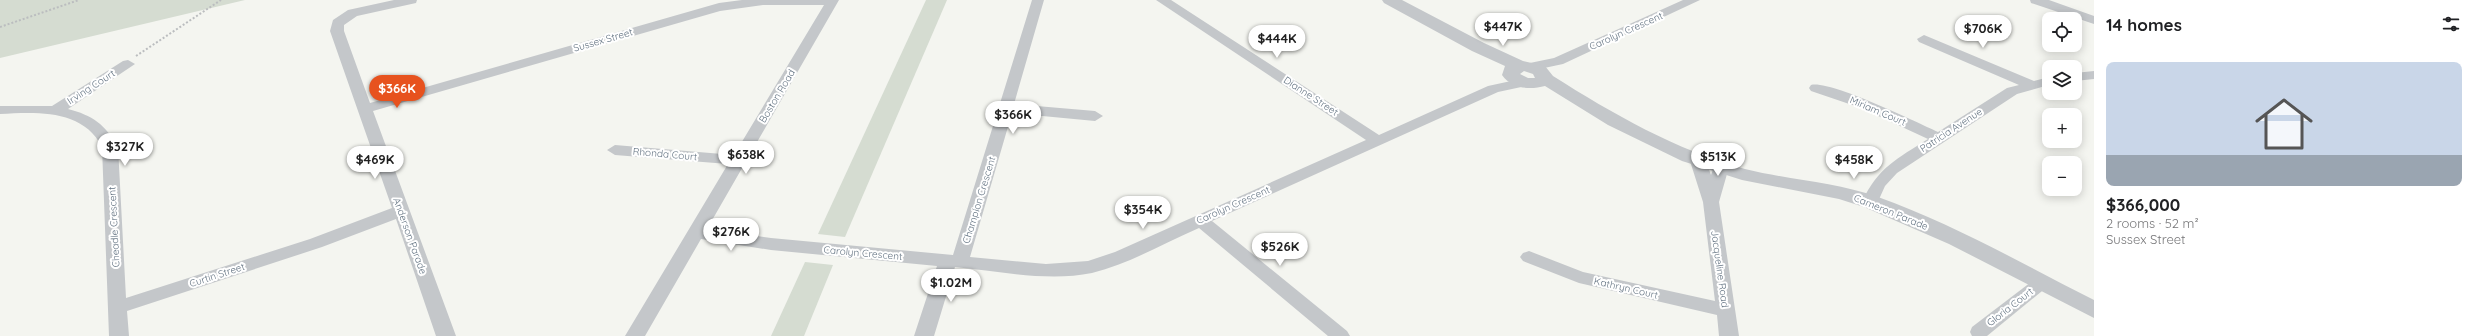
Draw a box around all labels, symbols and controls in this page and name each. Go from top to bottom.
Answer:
street label: Carolyn Crescent [1587,9,1665,53]
map controls [2042,12,2082,196]
button: locate [2042,12,2082,52]
pin: $447K [1475,13,1531,47]
icon: filters [2440,13,2462,35]
text: 14 homes [2106,14,2182,35]
pin: $706K [1955,15,2011,49]
text: $447K [1484,18,1522,34]
text: $706K [1964,20,2002,36]
street label: Sussex Street [572,25,635,55]
pin: $444K [1249,25,1305,59]
text: $444K [1257,30,1297,46]
button: layers [2042,60,2082,100]
street label: Irving Court [65,66,118,107]
street label: Boston Road [756,67,798,125]
street label: Dianne Street [1281,73,1341,119]
pin: $366K [369,75,425,109]
text: $366K [378,80,416,96]
icon: home [2248,88,2320,160]
street label: Miriam Court [1848,93,1909,129]
pin: $366K [985,101,1041,135]
street label: Patricia Avenue [1917,105,1985,155]
text: $366K [994,106,1032,122]
button: + [2042,108,2082,148]
pin: $327K [97,133,153,167]
text: $327K [106,138,144,154]
pin: $638K [718,141,774,175]
pin: $513K [1690,143,1746,177]
street label: Rhonda Court [632,145,698,163]
pin: $469K [347,146,403,180]
text: $638K [727,146,765,162]
pin: $458K [1826,146,1882,180]
text: $513K [1700,148,1736,164]
text: $469K [356,151,394,167]
text: $458K [1835,151,1873,167]
street label: Champion Crescent [960,154,999,245]
button: − [2042,156,2082,196]
street label: Carolyn Crescent [1194,183,1272,227]
street label: Cheadle Crescent [105,186,123,268]
street label: Cameron Parade [1852,191,1930,233]
text: $366,000 [2106,194,2180,215]
street label: Anderson Parade [390,196,430,276]
pin: $354K [1115,196,1171,230]
text: $354K [1124,201,1162,217]
text: 2 rooms · 52 m² [2106,215,2199,231]
pin: $276K [703,218,759,252]
text: $276K [712,223,750,239]
street label: Jacqueline Road [1708,230,1732,308]
text: Sussex Street [2106,231,2186,247]
pin: $526K [1252,233,1308,267]
text: $526K [1261,238,1299,254]
street label: Carolyn Crescent [823,243,904,263]
street label: Curtin Street [188,260,247,290]
pin: $1.02M [918,269,984,303]
text: $1.02M [930,274,972,290]
street label: Kathryn Court [1593,274,1660,302]
street label: Gloria Court [1984,284,2036,329]

